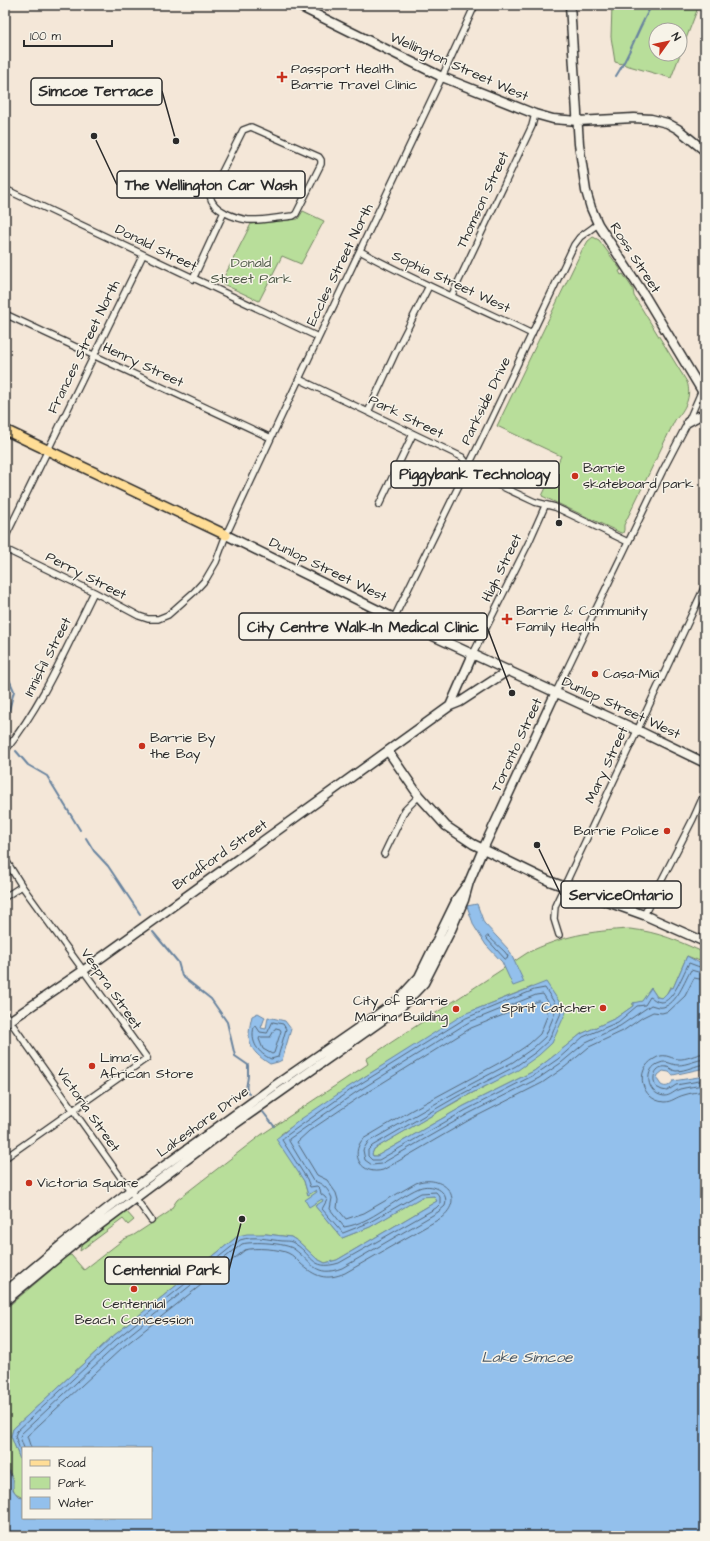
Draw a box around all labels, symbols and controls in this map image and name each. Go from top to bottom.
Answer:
scale bar [24,22,112,48]
north arrow [648,22,688,62]
street label: Wellington Street West [386,27,532,107]
text: 100 m [30,28,61,45]
text: N [668,30,684,44]
place label: Passport Health Barrie Travel Clinic [291,59,417,95]
marker: Passport Health Barrie Travel Clinic [276,71,288,83]
callout: Simcoe Terrace [31,78,162,105]
text: Simcoe Terrace [38,81,153,102]
street label: Thomson Street [452,148,514,252]
callout: The Wellington Car Wash [117,171,305,198]
text: The Wellington Car Wash [124,175,298,198]
street label: Eccles Street North [302,200,378,330]
street label: Donald Street [112,219,201,277]
street label: Ross Street [605,219,666,298]
street label: Sophia Street West [388,246,514,318]
park label: Donald Street Park [210,253,292,289]
street label: Frances Street North [43,277,125,417]
street label: Henry Street [99,337,187,393]
street label: Parkside Drive [456,353,516,448]
street label: Park Street [365,390,447,444]
place label: Barrie skateboard park [583,458,694,494]
callout: Piggybank Technology [391,461,559,488]
text: Piggybank Technology [399,464,551,487]
marker: Barrie skateboard park [570,471,580,481]
street label: High Street [477,530,527,605]
street label: Dunlop Street West [266,533,391,607]
street label: Perry Street [42,547,130,605]
place label: Barrie & Community Family Health [516,601,648,637]
callout: City Centre Walk-In Medical Clinic [239,613,487,640]
marker: Barrie & Community Family Health [501,613,513,625]
street label: Innisfil Street [19,614,77,700]
text: City Centre Walk-In Medical Clinic [247,617,480,639]
place label: Casa-Mia [603,664,659,684]
marker: Casa-Mia [590,669,600,679]
street label: Dunlop Street West [558,672,684,744]
street label: Toronto Street [486,694,548,795]
street label: Mary Street [580,723,634,807]
place label: Barrie By the Bay [150,728,216,764]
marker: Barrie By the Bay [137,741,147,751]
street label: Bradford Street [168,815,272,895]
place label: Barrie Police [574,821,659,841]
marker: Barrie Police [662,826,672,836]
callout: ServiceOntario [561,881,681,908]
text: ServiceOntario [568,885,674,906]
street label: Vespra Street [76,944,147,1034]
place label: City of Barrie Marina Building [353,991,448,1027]
place label: Spirit Catcher [501,998,595,1018]
marker: Spirit Catcher [598,1003,608,1013]
marker: City of Barrie Marina Building [451,1004,461,1014]
place label: Lima's African Store [100,1048,194,1084]
marker: Lima's African Store [87,1061,97,1071]
street label: Victoria Street [51,1064,125,1157]
street label: Lakeshore Drive [153,1081,254,1162]
place label: Victoria Square [37,1173,139,1193]
marker: Victoria Square [24,1178,34,1188]
callout: Centennial Park [105,1257,229,1284]
text: Centennial Park [113,1260,222,1281]
marker: Centennial Beach Concession [129,1284,139,1294]
place label: Centennial Beach Concession [75,1294,193,1330]
water label: Lake Simcoe [482,1347,573,1368]
legend [22,1447,152,1519]
text: Road [58,1455,86,1472]
text: Park [58,1475,86,1492]
text: Water [58,1495,94,1512]

